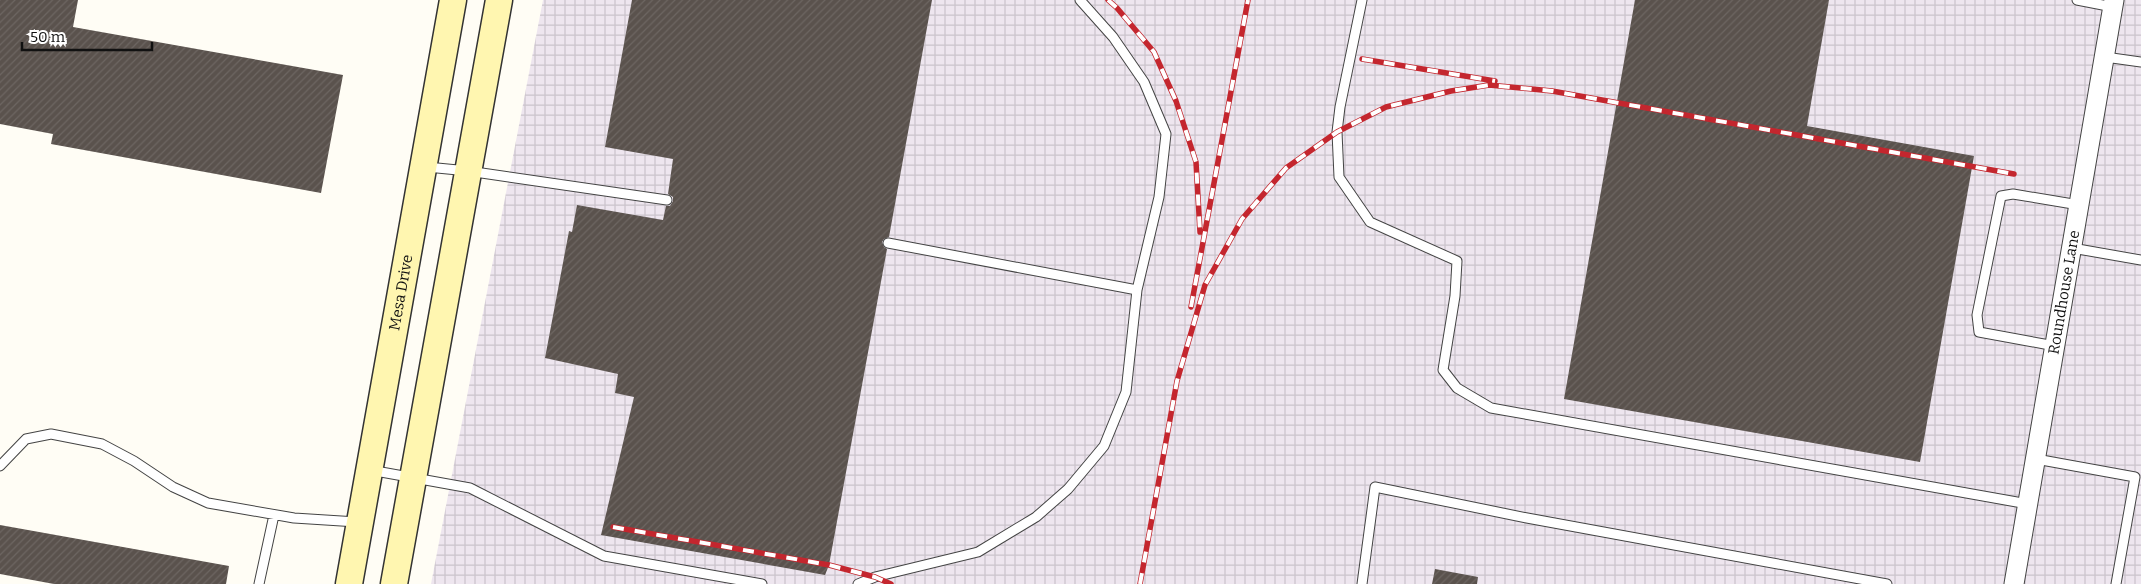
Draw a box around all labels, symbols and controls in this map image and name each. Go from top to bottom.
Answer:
scale bar [22,20,152,52]
text: 50 m [30,28,66,46]
street label: Roundhouse Lane [2044,229,2083,356]
street label: Mesa Drive [385,253,416,332]

